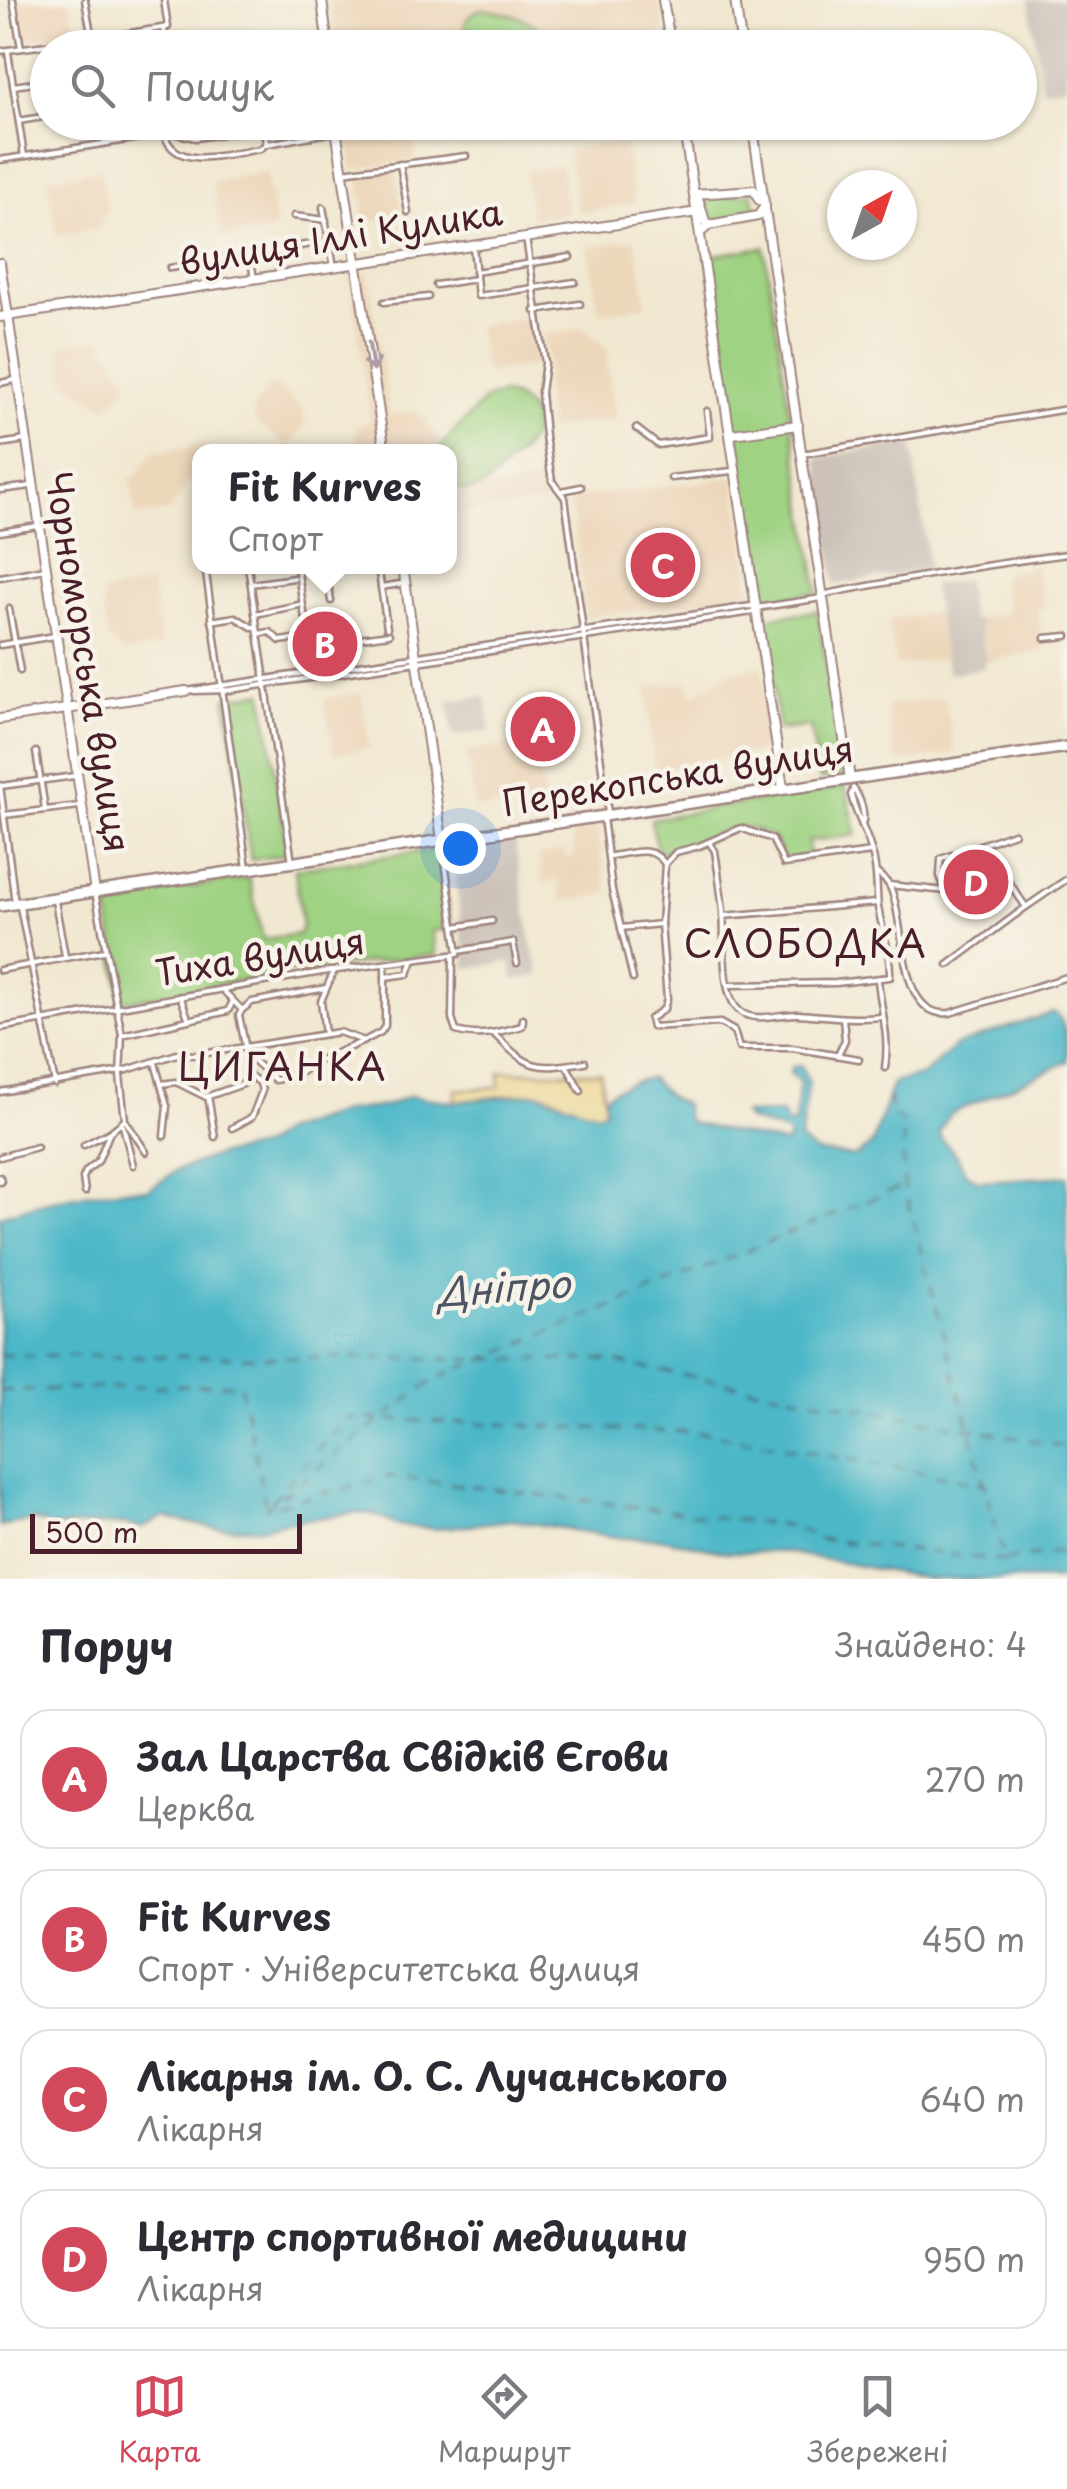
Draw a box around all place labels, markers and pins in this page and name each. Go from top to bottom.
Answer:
pin: C [630,528,696,602]
pin: B [292,606,358,682]
pin: A [510,692,576,766]
pin: D [944,844,1008,920]

